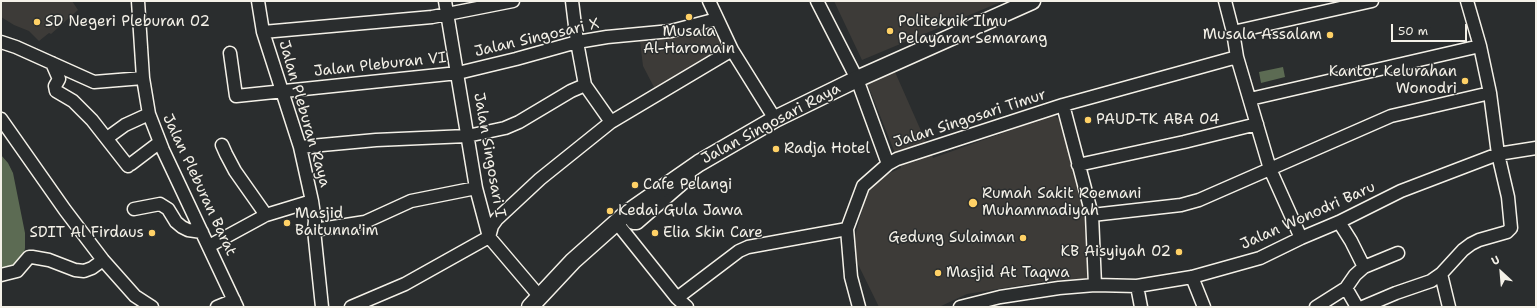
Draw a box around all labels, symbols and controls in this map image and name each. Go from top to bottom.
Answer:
marker: Musala Al-Haromain [684,12,694,22]
place label: SD Negeri Pleburan 02 [45,13,210,31]
place label: Politeknik Ilmu Pelayaran Semarang [898,13,1047,48]
street label: Jalan Singosari X [473,15,601,61]
scale bar [1393,16,1469,42]
marker: SD Negeri Pleburan 02 [32,17,42,27]
place label: Musala Al-Haromain [643,23,735,58]
text: 50 m [1398,23,1428,39]
marker: Politeknik Ilmu Pelayaran Semarang [885,26,895,36]
place label: Musala Assalam [1203,26,1322,44]
marker: Musala Assalam [1325,30,1335,40]
street label: Jalan Pleburan Raya [274,39,334,189]
street label: Jalan Pleburan VI [313,49,447,81]
place label: Kantor Kelurahan Wonodri [1329,63,1457,98]
marker: Kantor Kelurahan Wonodri [1460,76,1470,86]
street label: Jalan Singosari Raya [698,80,844,168]
street label: Jalan Singosari Timur [891,86,1049,152]
street label: Jalan Singosari I [469,91,509,219]
street label: Jalan Pleburan Barat [158,111,240,259]
place label: PAUD-TK ABA 04 [1096,111,1219,129]
marker: PAUD-TK ABA 04 [1083,115,1093,125]
place label: Radja Hotel [784,140,870,158]
marker: Radja Hotel [771,144,781,154]
place label: Cafe Pelangi [643,176,732,194]
street label: Jalan Wonodri Baru [1238,178,1378,254]
marker: Cafe Pelangi [630,180,640,190]
place label: Rumah Sakit Roemani Muhammadiyah [982,185,1142,220]
marker: Rumah Sakit Roemani Muhammadiyah [967,197,979,209]
place label: Kedai Gula Jawa [618,202,743,220]
place label: Masjid Baitunna'im [295,205,379,240]
marker: Kedai Gula Jawa [605,206,615,216]
marker: Masjid Baitunna'im [282,218,292,228]
place label: SDIT Al Firdaus [29,224,144,242]
place label: Elia Skin Care [663,224,763,242]
marker: SDIT Al Firdaus [147,228,157,238]
marker: Elia Skin Care [650,228,660,238]
place label: Gedung Sulaiman [888,229,1015,247]
marker: Gedung Sulaiman [1018,233,1028,243]
place label: KB Aisyiyah 02 [1061,243,1171,261]
marker: KB Aisyiyah 02 [1174,247,1184,257]
north arrow [1481,252,1521,292]
text: U [1489,252,1502,269]
place label: Masjid At Taqwa [946,264,1069,282]
marker: Masjid At Taqwa [933,268,943,278]

